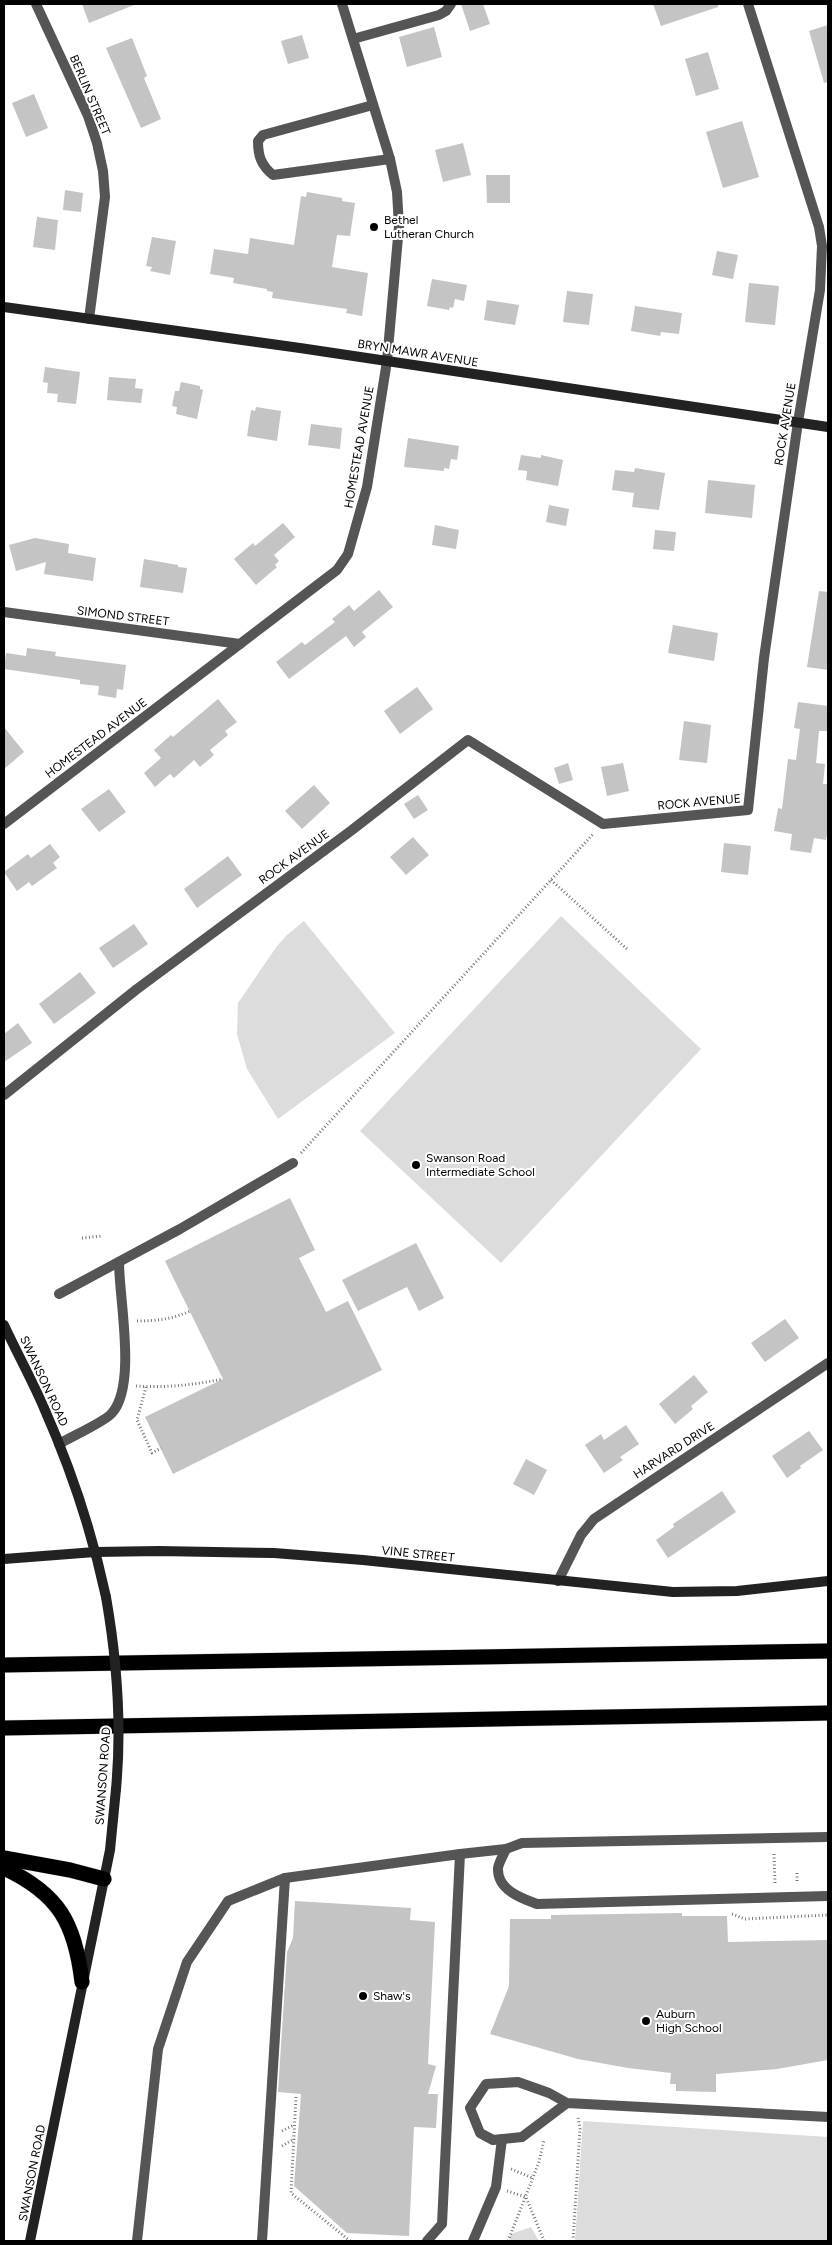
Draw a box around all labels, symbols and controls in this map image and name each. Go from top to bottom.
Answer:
street label: BERLIN STREET [67,53,113,138]
place label: Bethel Lutheran Church [384,213,474,241]
marker: Bethel Lutheran Church [368,221,380,233]
street label: BRYN MAWR AVENUE [357,337,479,369]
street label: ROCK AVENUE [772,382,798,466]
street label: HOMESTEAD AVENUE [341,385,377,509]
street label: SIMOND STREET [76,603,170,629]
street label: HOMESTEAD AVENUE [42,695,150,781]
street label: ROCK AVENUE [657,791,741,813]
street label: ROCK AVENUE [256,827,332,887]
place label: Swanson Road Intermediate School [426,1151,535,1179]
marker: Swanson Road Intermediate School [410,1159,422,1171]
street label: SWANSON ROAD [17,1334,71,1428]
street label: HARVARD DRIVE [631,1419,717,1481]
street label: VINE STREET [381,1543,456,1565]
street label: SWANSON ROAD [93,1727,113,1825]
place label: Shaw's [373,1989,411,2003]
marker: Shaw's [357,1990,369,2002]
place label: Auburn High School [656,2007,722,2035]
marker: Auburn High School [640,2015,652,2027]
street label: SWANSON ROAD [16,2124,48,2222]

